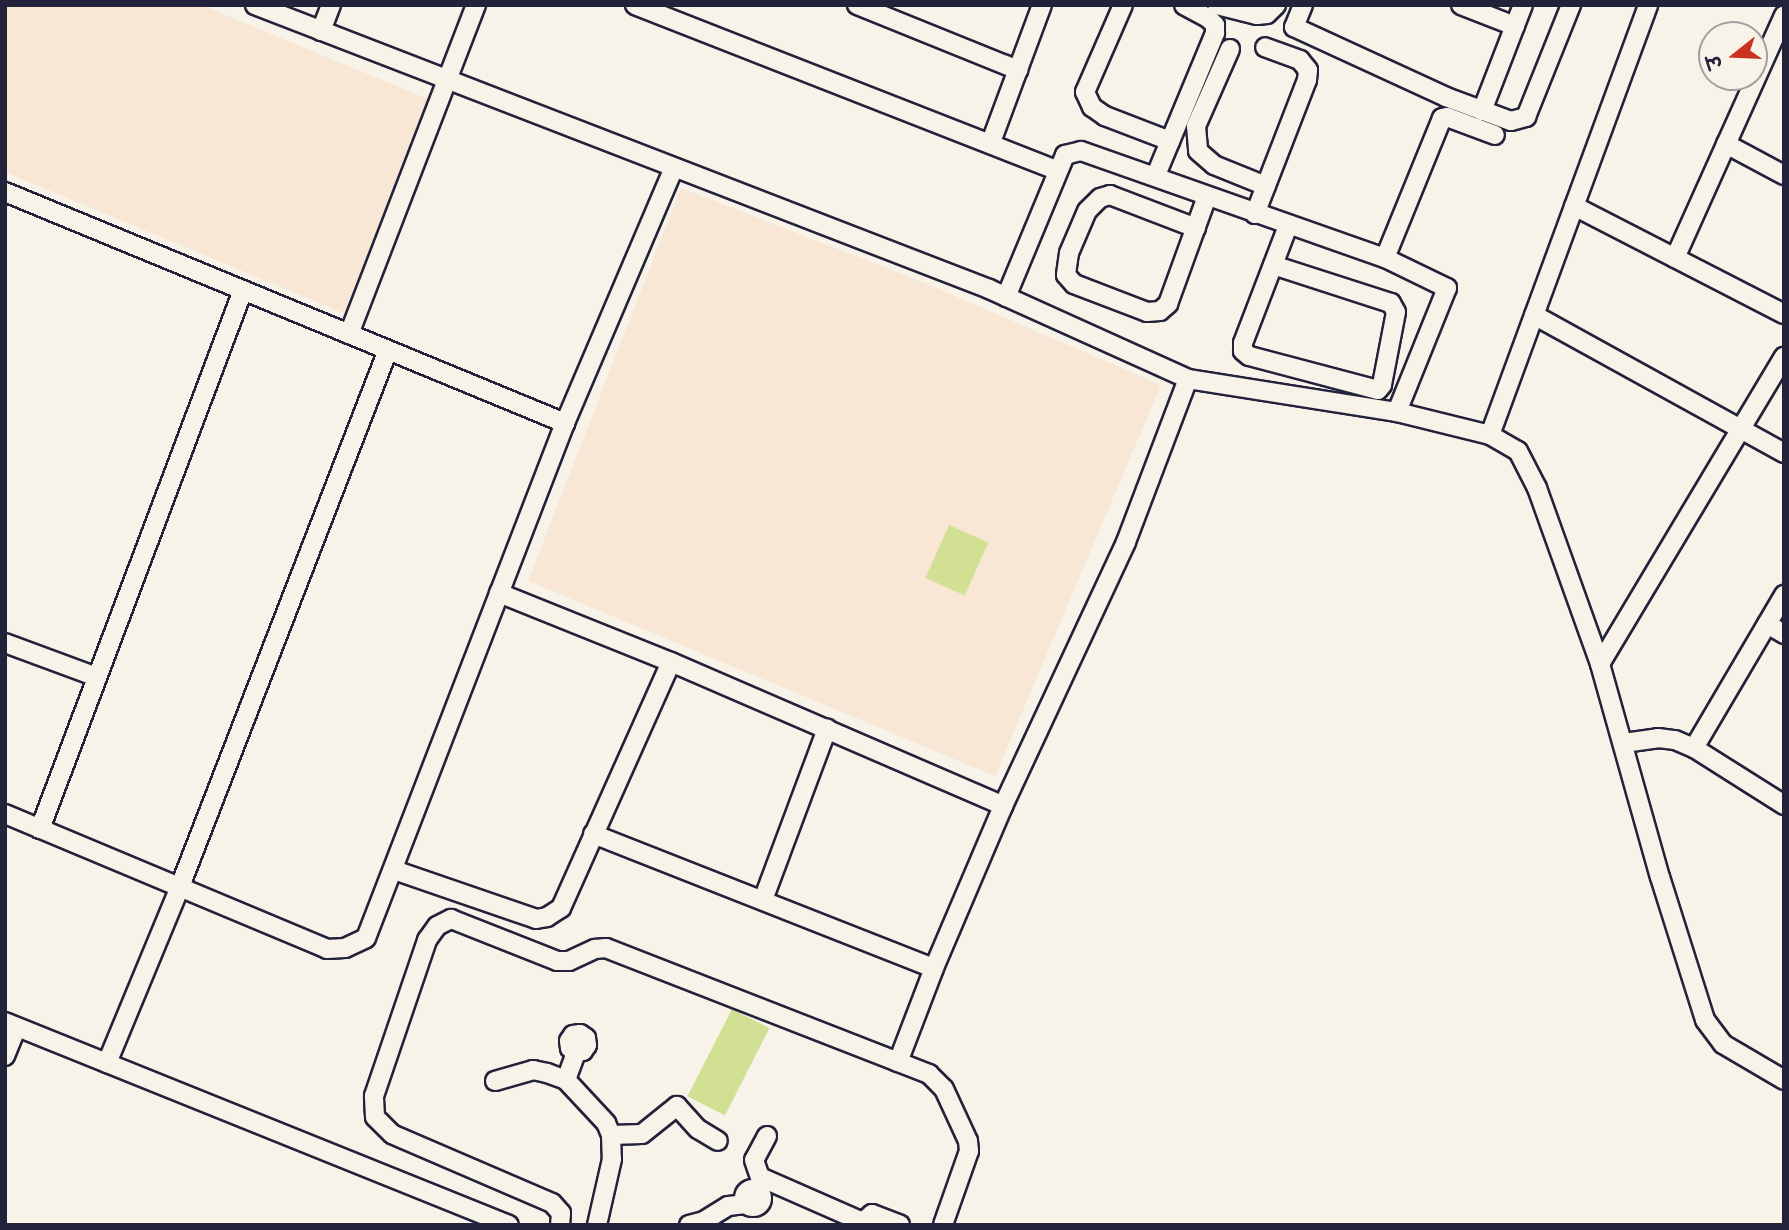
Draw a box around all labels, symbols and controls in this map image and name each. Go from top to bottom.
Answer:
north arrow [1698,21,1768,91]
text: उ [1701,52,1728,72]

